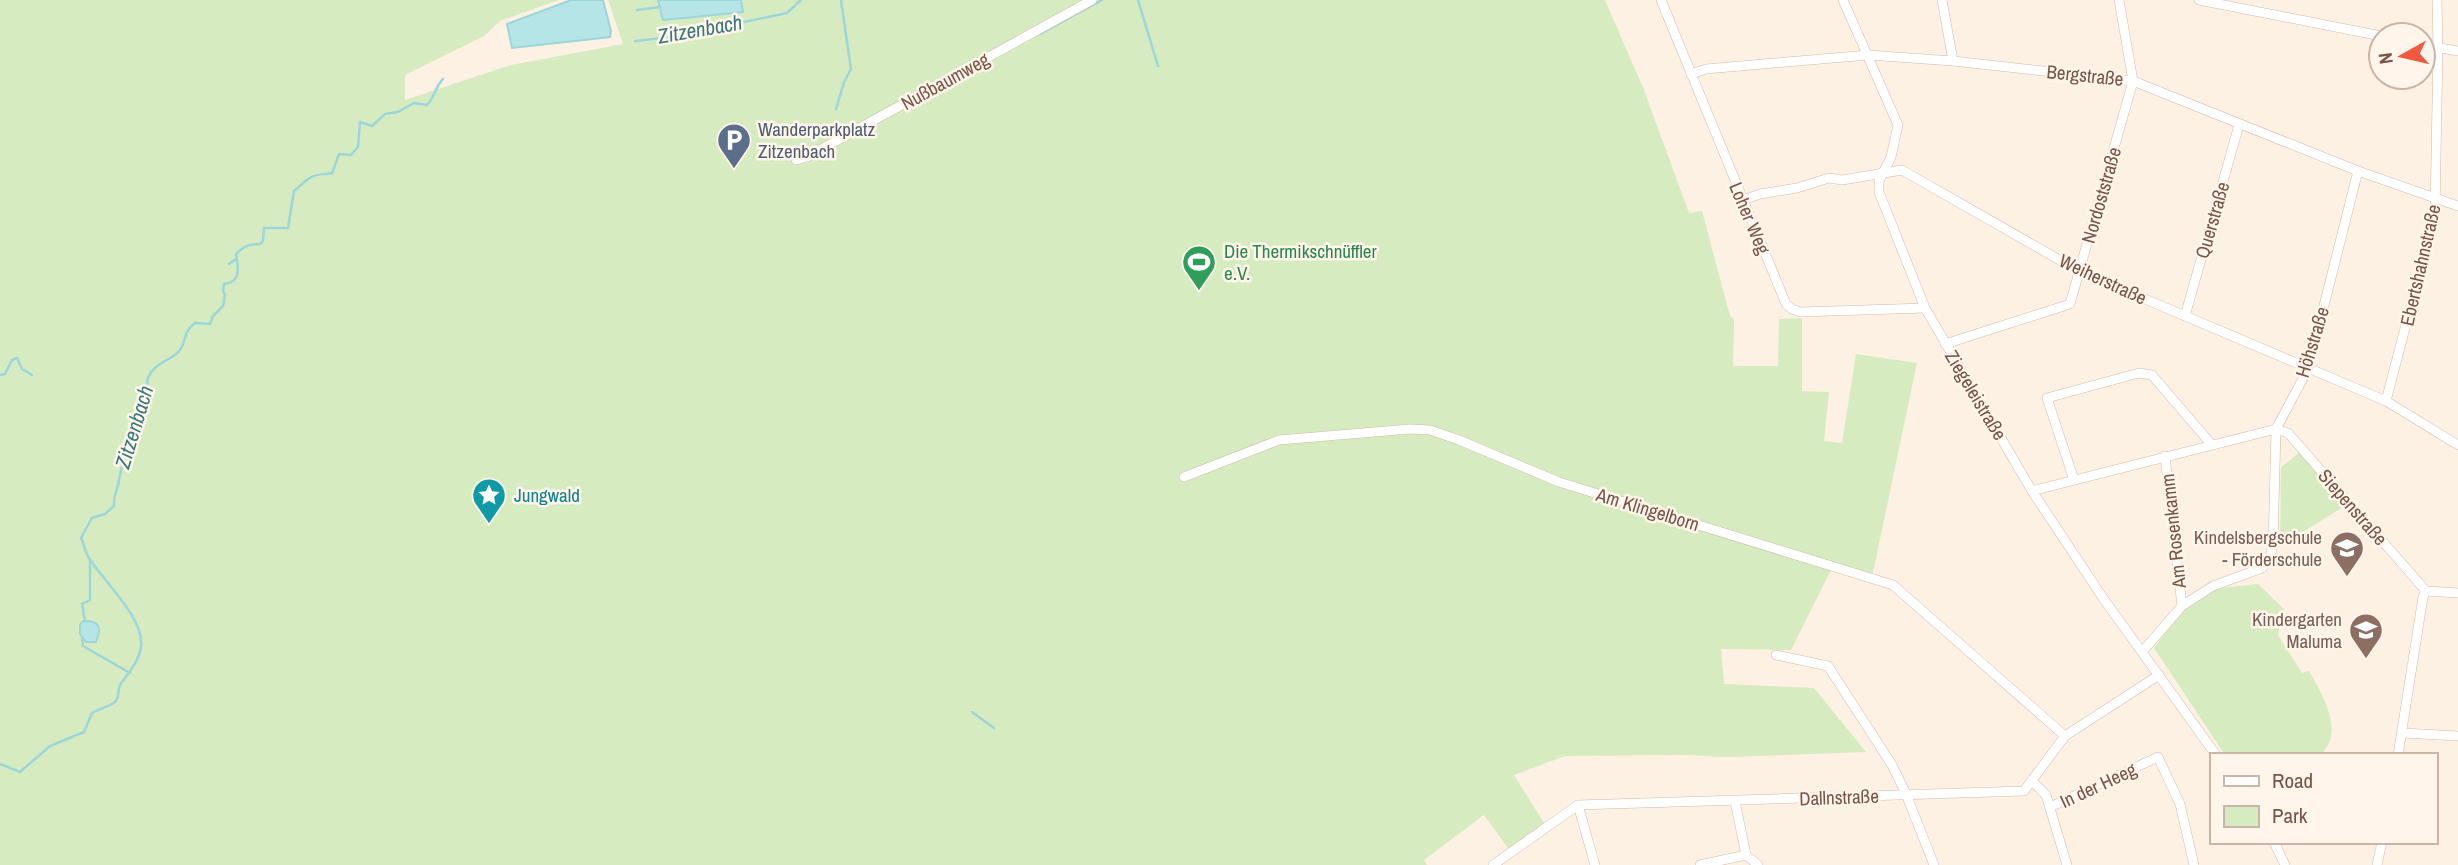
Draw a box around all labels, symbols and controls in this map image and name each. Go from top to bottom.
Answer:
water label: Zitzenbach [655,7,744,51]
north arrow [2367,21,2437,91]
street label: Nußbaumweg [896,46,994,116]
text: N [2372,51,2399,66]
street label: Bergstraße [2045,58,2125,92]
place label: Wanderparkplatz Zitzenbach [758,116,875,164]
parking icon: Wanderparkplatz Zitzenbach [715,121,753,170]
street label: Nordoststraße [2075,144,2127,246]
street label: Loher Weg [1723,178,1777,258]
street label: Querstraße [2189,179,2235,261]
street label: Ebertshahnstraße [2393,202,2447,328]
place label: Die Thermikschnüffler e.V. [1224,238,1378,286]
sports icon: Die Thermikschnüffler e.V. [1180,243,1218,292]
street label: Weiherstraße [2055,247,2151,311]
street label: Höhstraße [2289,303,2335,381]
street label: Ziegeleistraße [1939,345,2013,445]
water label: Zitzenbach [107,382,160,473]
street label: Siepenstraße [2313,463,2393,551]
street label: Am Rosenkamm [2154,472,2192,591]
place icon: Jungwald [470,476,508,525]
street label: Am Klingelborn [1592,481,1703,537]
place label: Jungwald [514,482,580,508]
place label: Kindelsbergschule - Förderschule [2194,524,2322,572]
school or university icon: Kindelsbergschule - Förderschule [2328,529,2366,578]
place label: Kindergarten Maluma [2252,606,2342,654]
school or university icon: Kindergarten Maluma [2347,611,2385,660]
legend [2210,753,2437,844]
street label: In der Heeg [2056,756,2141,814]
text: Road [2272,766,2313,795]
street label: Dallnstraße [1799,783,1879,811]
text: Park [2272,801,2308,830]

